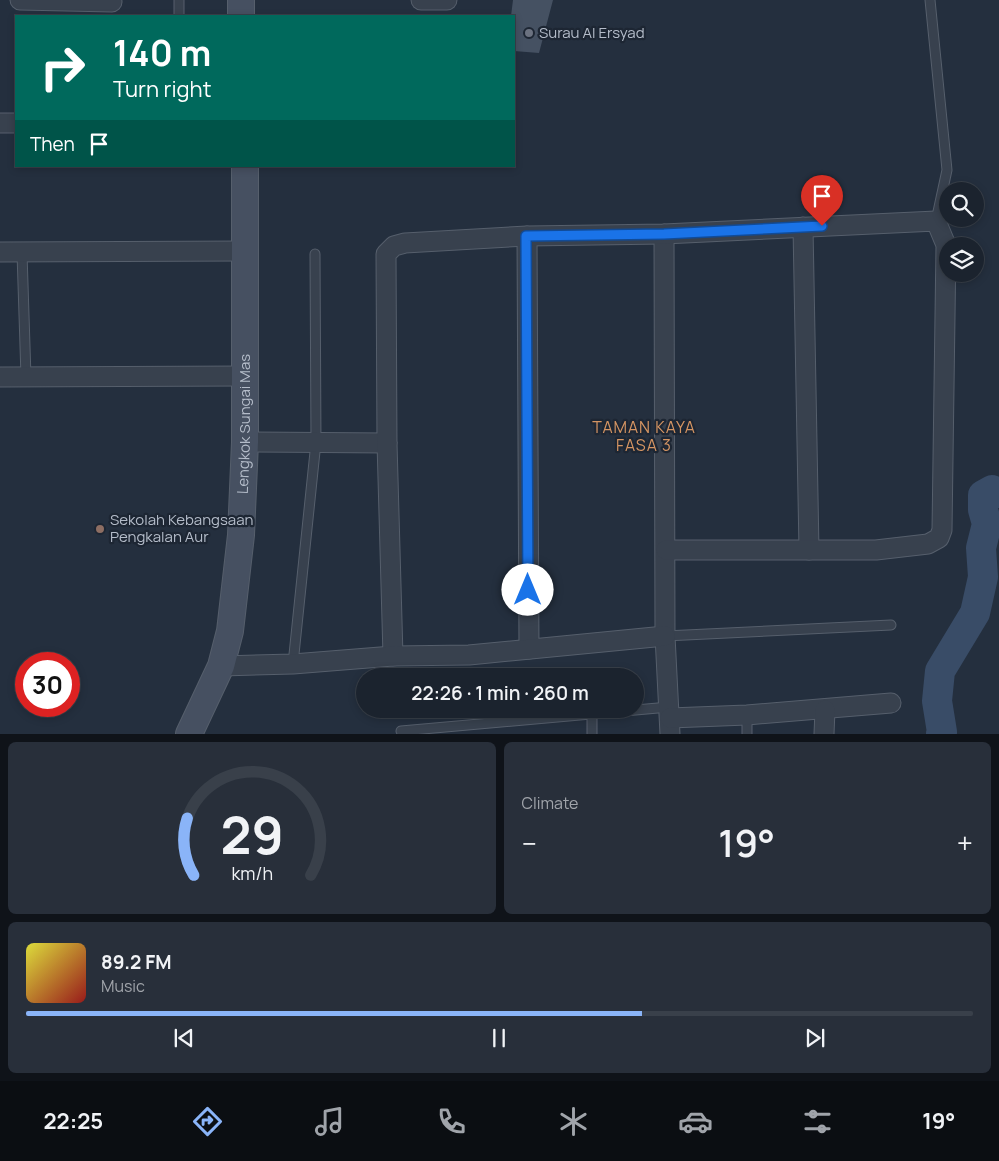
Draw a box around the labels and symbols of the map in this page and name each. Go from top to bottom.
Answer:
place label: Surau Al Ersyad [539,22,645,43]
marker: Surau Al Ersyad [523,27,535,39]
pin [801,175,843,226]
street label: Lengkok Sungai Mas [232,354,255,495]
district label: TAMAN KAYA FASA 3 [592,416,696,456]
place label: Sekolah Kebangsaan Pengkalan Aur [110,509,254,547]
marker: Sekolah Kebangsaan Pengkalan Aur [94,523,106,535]
position arrow [501,563,553,615]
speed limit sign: 30 [15,652,80,717]

